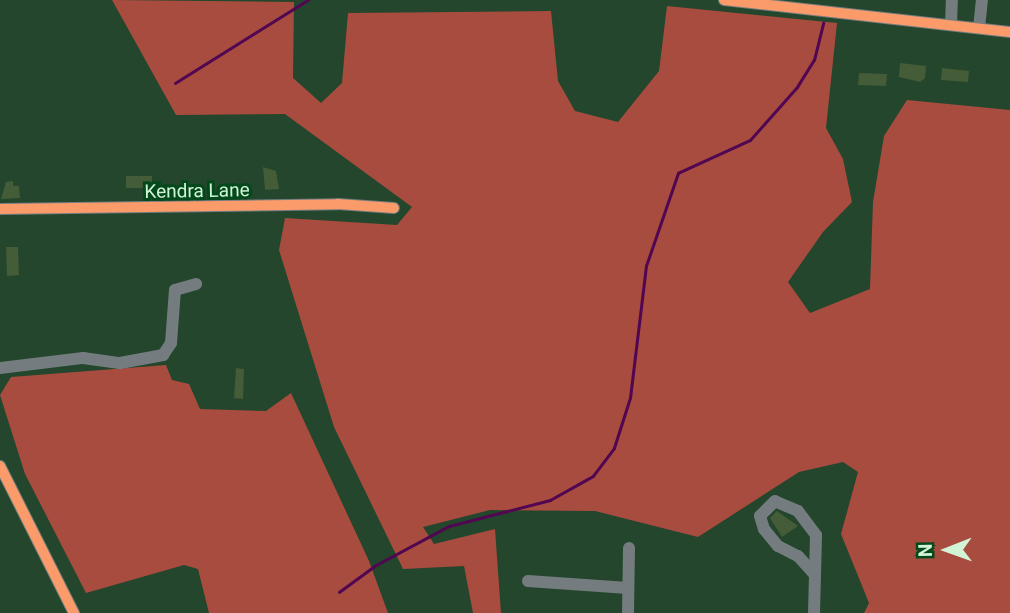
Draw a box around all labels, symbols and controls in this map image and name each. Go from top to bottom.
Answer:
street label: Kendra Lane [144,179,250,203]
north arrow [912,515,982,585]
text: N [914,543,937,557]

